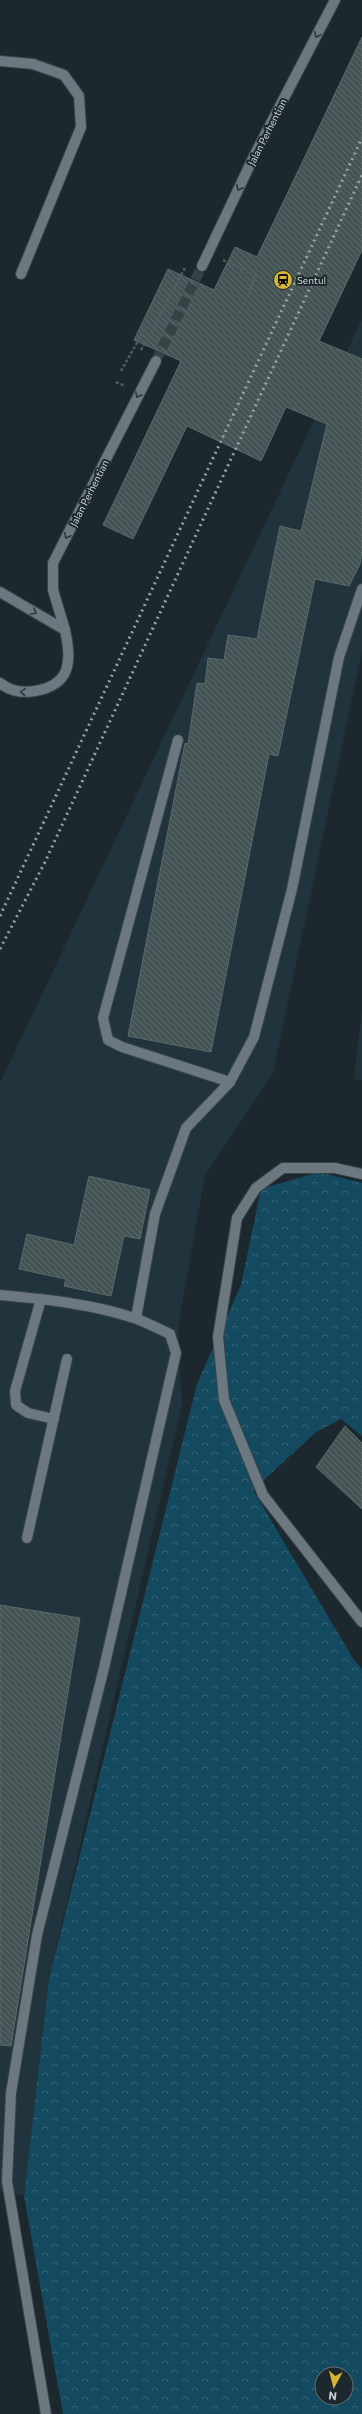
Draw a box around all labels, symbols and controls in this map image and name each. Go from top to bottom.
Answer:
one-way arrow [314,30,322,38]
street label: Jalan Perhentian [245,97,289,167]
one-way arrow [236,184,244,191]
station icon: Sentul [272,269,294,291]
place label: Sentul [297,274,326,286]
one-way arrow [135,391,143,399]
street label: Jalan Perhentian [67,458,111,528]
one-way arrow [64,532,71,540]
one-way arrow [30,607,37,614]
one-way arrow [19,687,26,696]
north arrow [314,2366,354,2406]
text: N [328,2389,338,2403]

